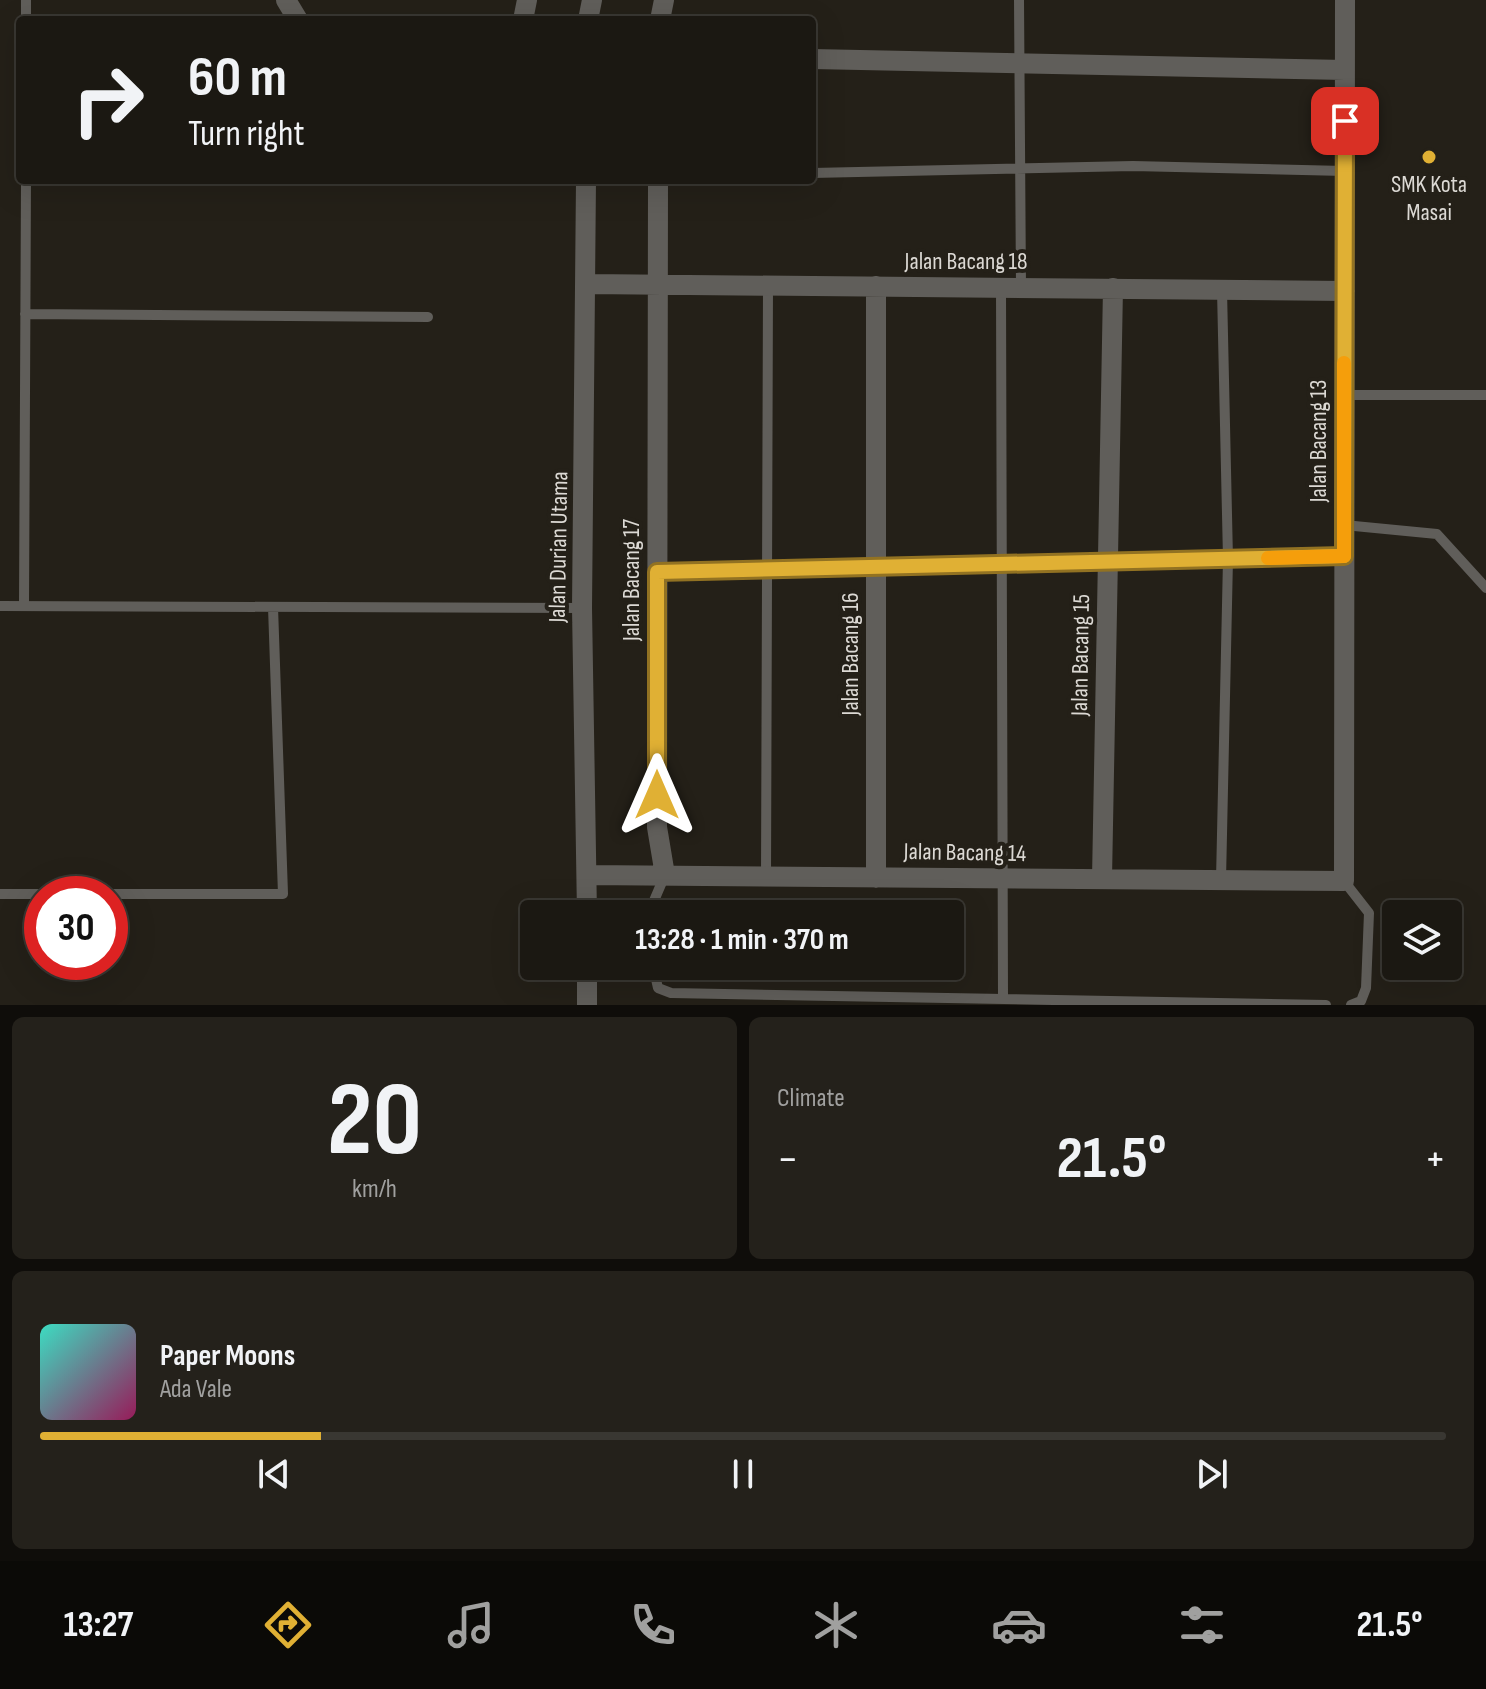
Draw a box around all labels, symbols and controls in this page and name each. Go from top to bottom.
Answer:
text: 60 m [188,45,287,112]
icon: right [56,48,160,152]
pin [1311,87,1379,155]
icon: arrive [1323,99,1367,143]
text: Turn right [188,113,305,156]
marker: SMK Kota Masai [1420,148,1438,166]
place label: SMK Kota Masai [1391,170,1467,227]
street label: Jalan Bacang 18 [903,247,1028,276]
street label: Jalan Bacang 13 [1304,380,1333,503]
street label: Jalan Durian Utama [543,471,574,624]
street label: Jalan Bacang 17 [617,519,646,642]
street label: Jalan Bacang 16 [836,592,865,717]
street label: Jalan Bacang 15 [1065,594,1096,717]
position arrow [615,753,699,837]
street label: Jalan Bacang 14 [902,837,1027,868]
speed limit sign: 30 [24,876,128,980]
map controls [1382,900,1462,980]
button: layers [1382,900,1462,980]
text: 13:28 · 1 min · 370 m [635,922,849,958]
text: 20 [327,1059,422,1184]
text: Climate [777,1083,845,1114]
text: 21.5° [1056,1123,1167,1195]
text: − [777,1133,799,1186]
text: + [1424,1133,1446,1186]
text: km/h [352,1174,397,1205]
text: Paper Moons [160,1338,295,1374]
text: Ada Vale [160,1374,232,1405]
icon: previous [252,1452,296,1496]
icon: pause [721,1452,765,1496]
icon: next [1190,1452,1234,1496]
icon: directions [260,1597,316,1653]
icon: music [443,1597,499,1653]
icon: phone [625,1597,681,1653]
icon: climate [808,1597,864,1653]
icon: car [991,1597,1047,1653]
icon: filters [1174,1597,1230,1653]
text: 13:27 [63,1604,133,1647]
text: 21.5° [1357,1604,1423,1647]

